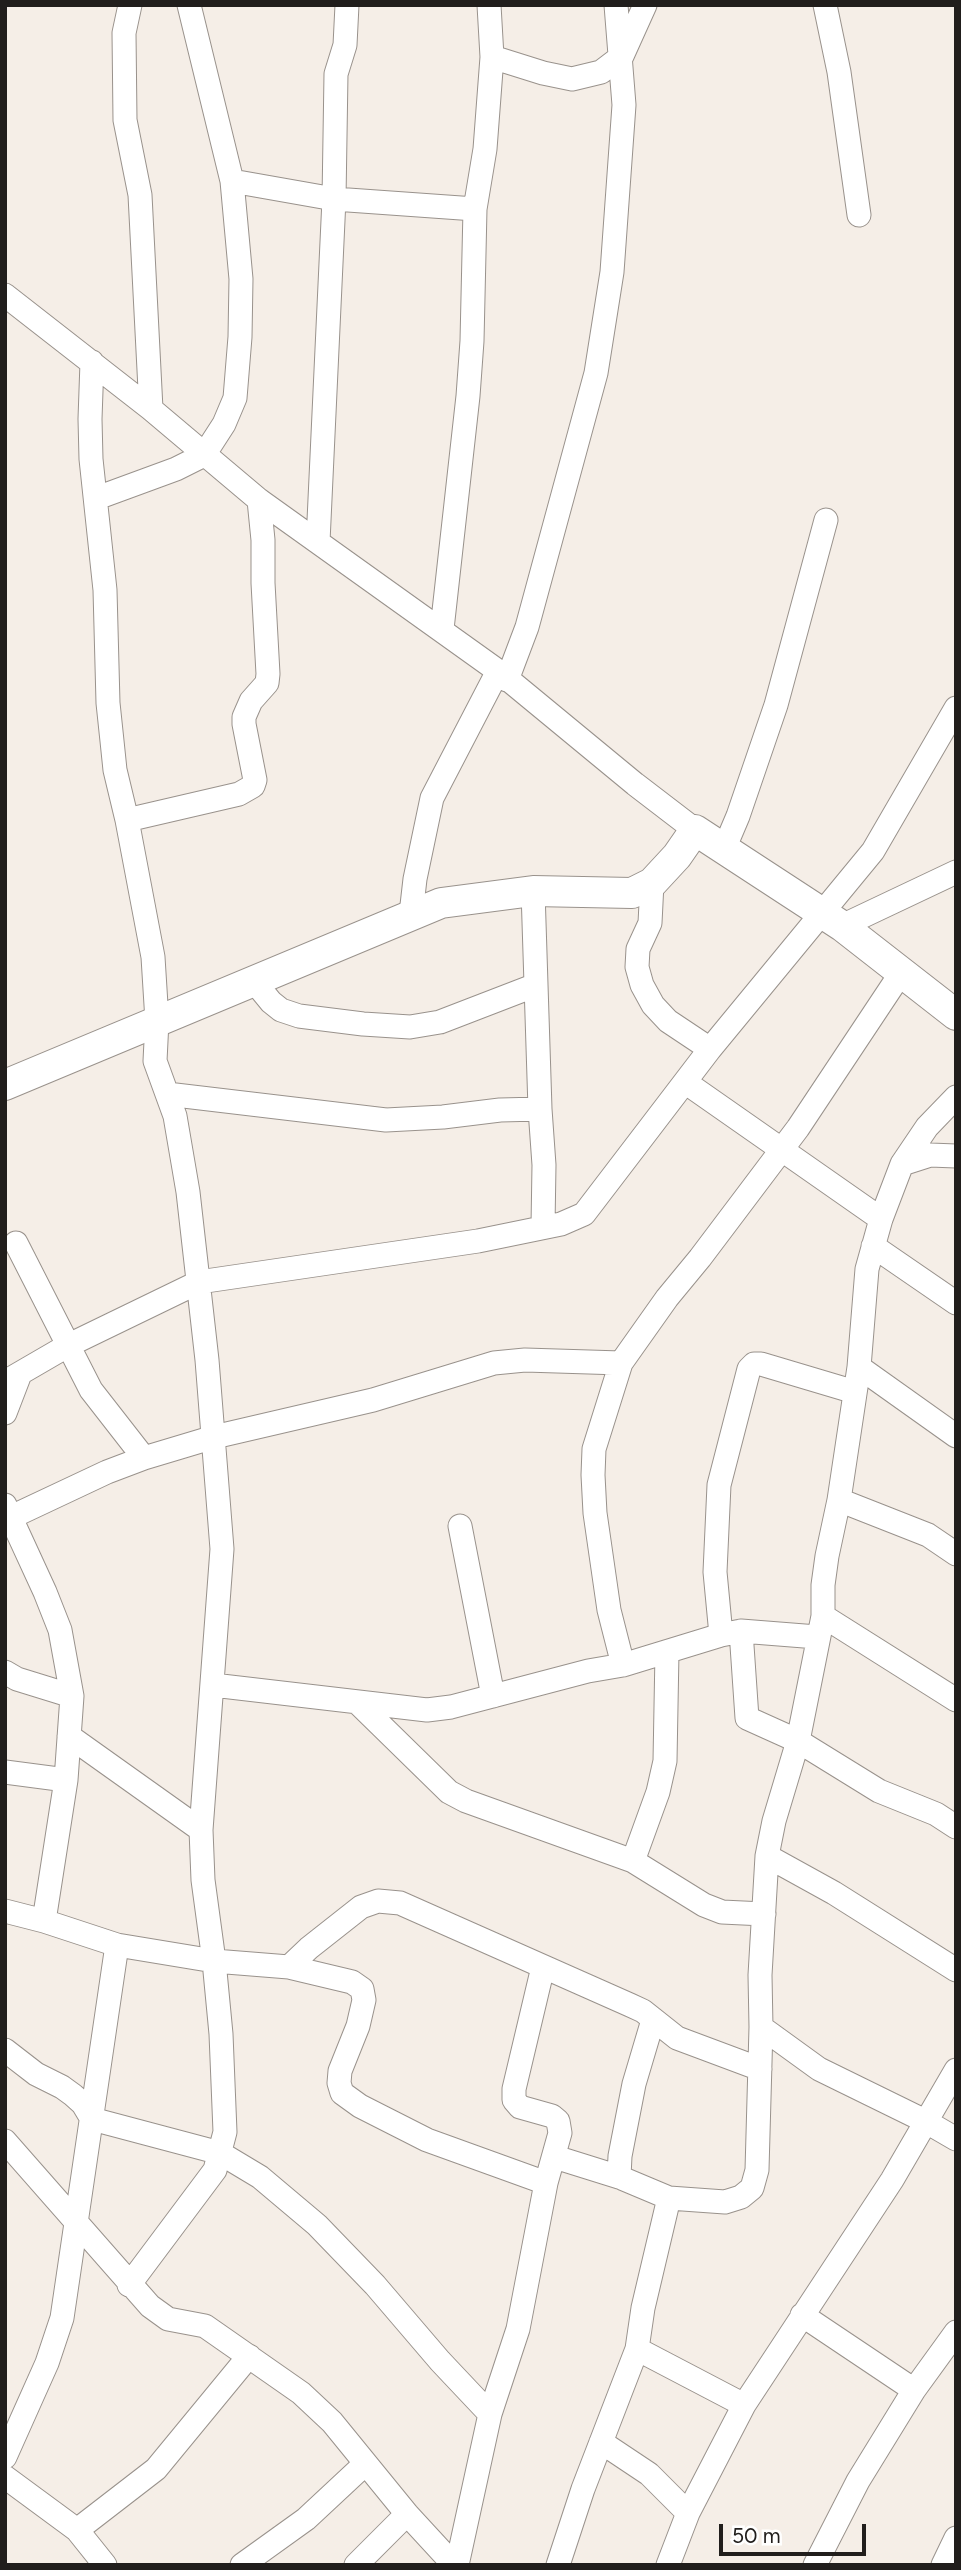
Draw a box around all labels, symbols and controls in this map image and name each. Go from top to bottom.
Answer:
scale bar [723,2510,870,2554]
text: 50 m [732,2523,781,2548]

